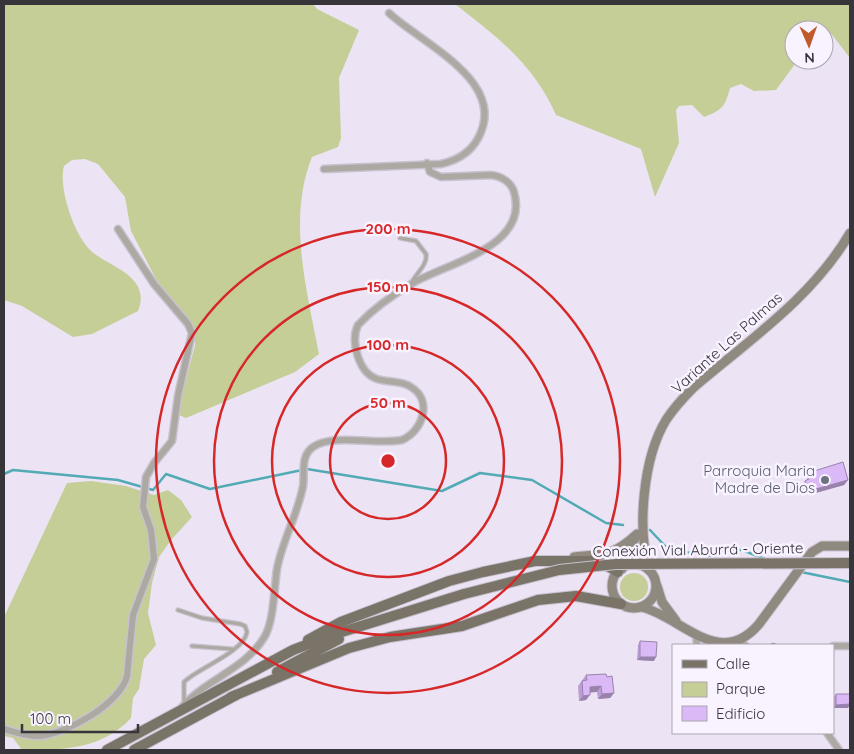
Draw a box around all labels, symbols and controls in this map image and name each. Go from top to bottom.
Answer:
north arrow [784,20,834,70]
text: N [804,49,815,67]
text: 200 m [366,219,411,238]
text: 150 m [367,277,409,296]
street label: Variante Las Palmas [667,288,786,397]
text: 100 m [367,335,409,354]
text: 50 m [370,393,406,412]
centre of rings [379,452,397,470]
place label: Parroquia Maria Madre de Dios [703,461,815,497]
marker: Parroquia Maria Madre de Dios [819,474,831,486]
street label: Conexión Vial Aburrá - Oriente [592,538,804,561]
legend [672,644,834,734]
text: Calle [716,654,750,673]
text: Parque [716,679,766,698]
scale bar [22,702,139,734]
text: Edificio [716,704,765,723]
text: 100 m [30,709,71,728]

